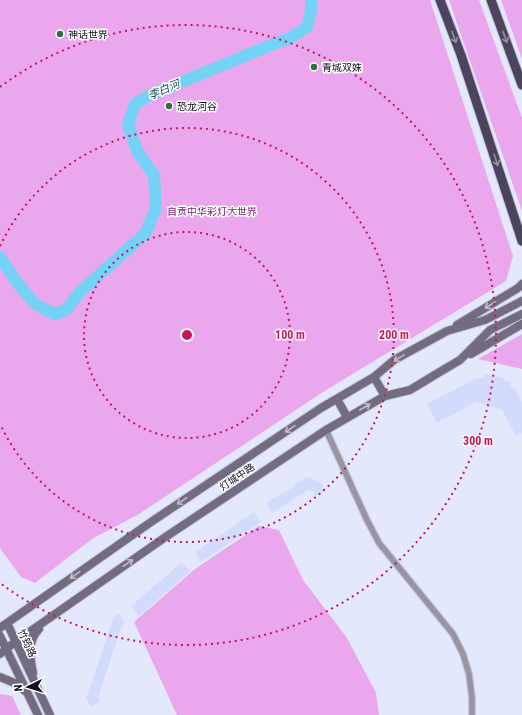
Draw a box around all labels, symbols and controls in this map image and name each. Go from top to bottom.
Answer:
marker: 神话世界 [55,29,65,39]
place label: 神话世界 [68,29,108,40]
one-way arrow [451,30,458,43]
one-way arrow [501,30,509,42]
marker: 青城双姝 [309,62,319,72]
place label: 青城双姝 [322,62,362,73]
water label: 李白河 [146,77,184,102]
marker: 恐龙河谷 [164,101,174,111]
place label: 恐龙河谷 [177,101,217,112]
one-way arrow [492,153,500,165]
park label: 自贡中华彩灯大世界 [167,206,257,217]
one-way arrow [484,302,496,310]
centre of rings [180,328,194,342]
text: 100 m [275,328,305,342]
text: 200 m [379,328,409,342]
one-way arrow [393,354,405,362]
one-way arrow [359,403,371,411]
one-way arrow [285,425,296,433]
text: 300 m [463,434,493,448]
street label: 灯城中路 [217,461,257,493]
one-way arrow [177,497,188,505]
one-way arrow [122,559,133,567]
one-way arrow [70,571,81,579]
street label: 竹筠路 [16,627,38,659]
north arrow [8,667,48,707]
text: N [12,684,25,692]

